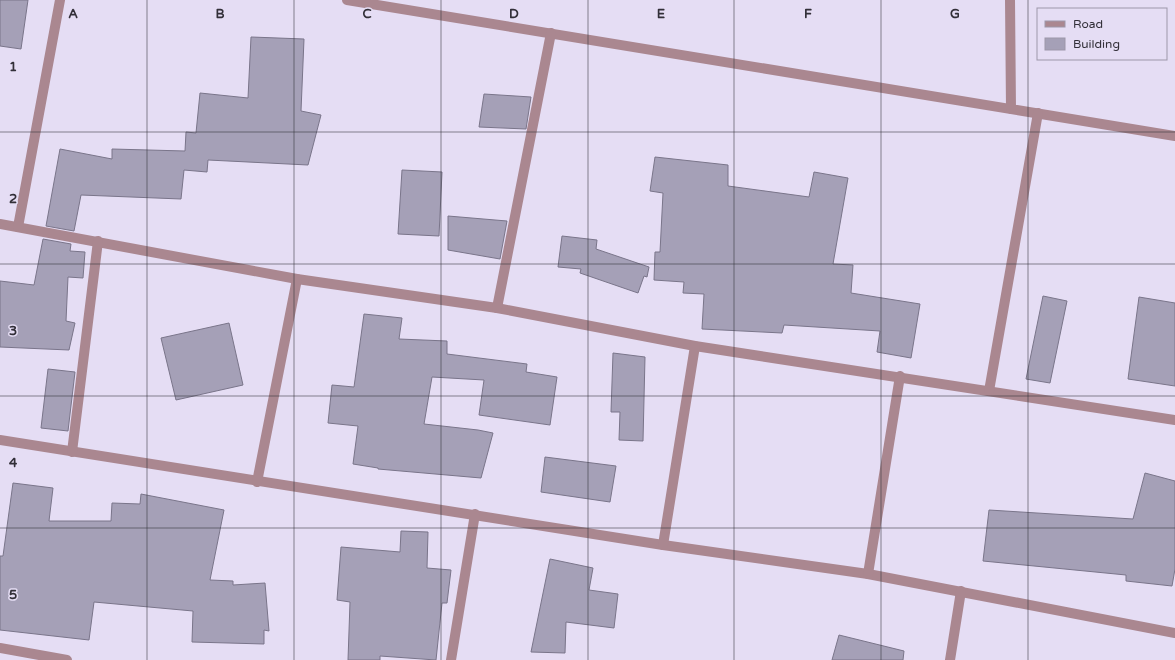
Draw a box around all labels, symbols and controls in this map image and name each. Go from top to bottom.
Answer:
text: A [68,6,78,22]
text: B [215,6,225,22]
text: C [362,6,372,22]
text: D [509,6,519,22]
text: E [657,6,665,22]
text: F [804,6,812,22]
text: G [950,6,960,22]
legend [1037,8,1167,60]
text: Road [1073,17,1103,31]
text: Building [1073,37,1120,51]
text: 1 [9,59,17,75]
text: 2 [9,191,17,207]
text: 3 [9,323,17,339]
text: 4 [9,455,18,471]
text: 5 [9,587,17,603]

